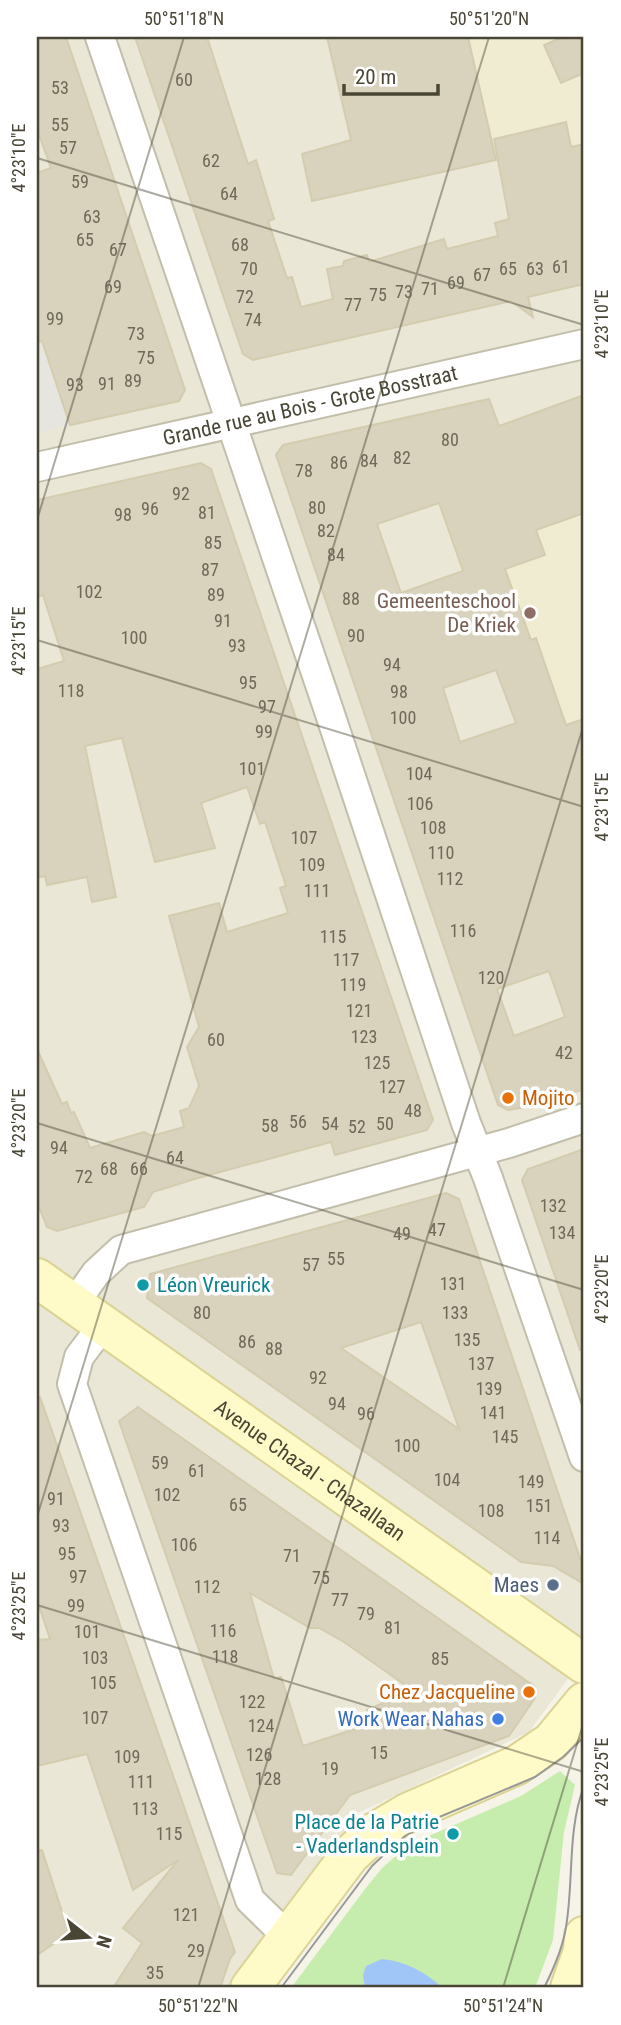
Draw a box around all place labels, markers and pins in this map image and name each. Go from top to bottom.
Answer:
place label: Gemeenteschool De Kriek [377,589,517,637]
marker: Gemeenteschool De Kriek [522,605,538,621]
place label: Mojito [522,1086,574,1110]
marker: Mojito [500,1090,516,1106]
place label: Léon Vreurick [157,1273,271,1297]
marker: Léon Vreurick [135,1277,151,1293]
place label: Maes [494,1573,539,1597]
marker: Maes [545,1577,561,1593]
place label: Chez Jacqueline [379,1680,515,1704]
marker: Chez Jacqueline [521,1684,537,1700]
place label: Work Wear Nahas [337,1707,484,1731]
marker: Work Wear Nahas [490,1711,506,1727]
place label: Place de la Patrie - Vaderlandsplein [294,1810,439,1858]
marker: Place de la Patrie - Vaderlandsplein [445,1826,461,1842]

